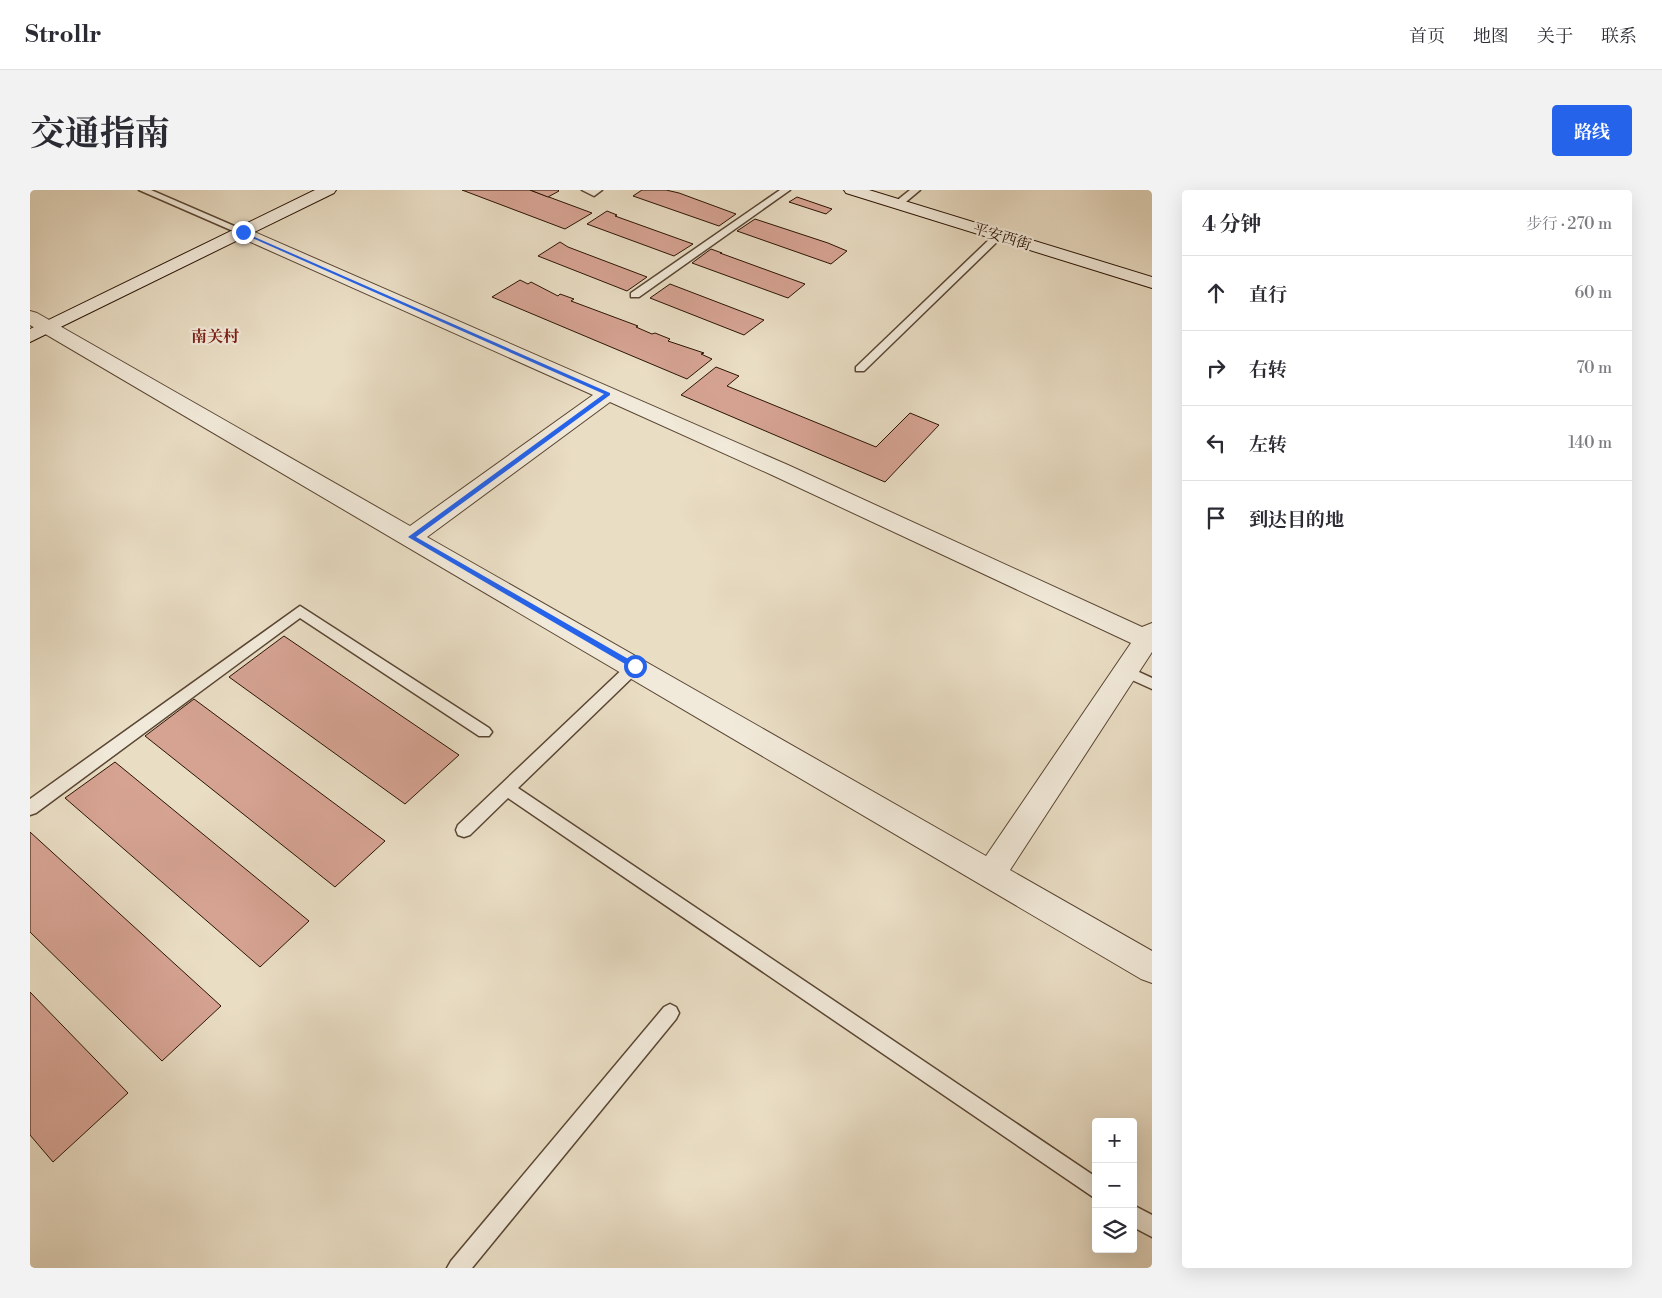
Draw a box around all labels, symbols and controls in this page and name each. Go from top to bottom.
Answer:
text: Strollr [25,20,101,50]
text: 首页 [1409,25,1445,48]
text: 地图 [1473,25,1509,48]
text: 关于 [1537,25,1573,48]
text: 联系 [1601,25,1637,48]
button: 路线 [1552,105,1632,156]
text: 交通指南 [30,113,170,156]
text: 4 分钟 [1202,212,1261,238]
text: 步行 · 270 m [1526,214,1612,234]
street label: 平安西街 [971,219,1033,255]
route end [232,221,255,244]
icon: ahead [1202,279,1230,307]
text: 直行 [1249,283,1287,307]
text: 60 m [1574,283,1612,303]
district label: 南关村 [191,327,239,347]
icon: right [1202,354,1230,382]
text: 右转 [1249,358,1287,382]
text: 70 m [1576,358,1612,378]
icon: left [1202,429,1230,457]
text: 左转 [1249,433,1287,457]
text: 140 m [1568,433,1612,453]
icon: arrive [1202,504,1230,532]
text: 到达目的地 [1249,508,1344,532]
route start [624,655,647,678]
map controls [1092,1118,1137,1253]
button: + [1092,1118,1137,1163]
button: − [1092,1163,1137,1208]
button: layers [1092,1208,1137,1253]

